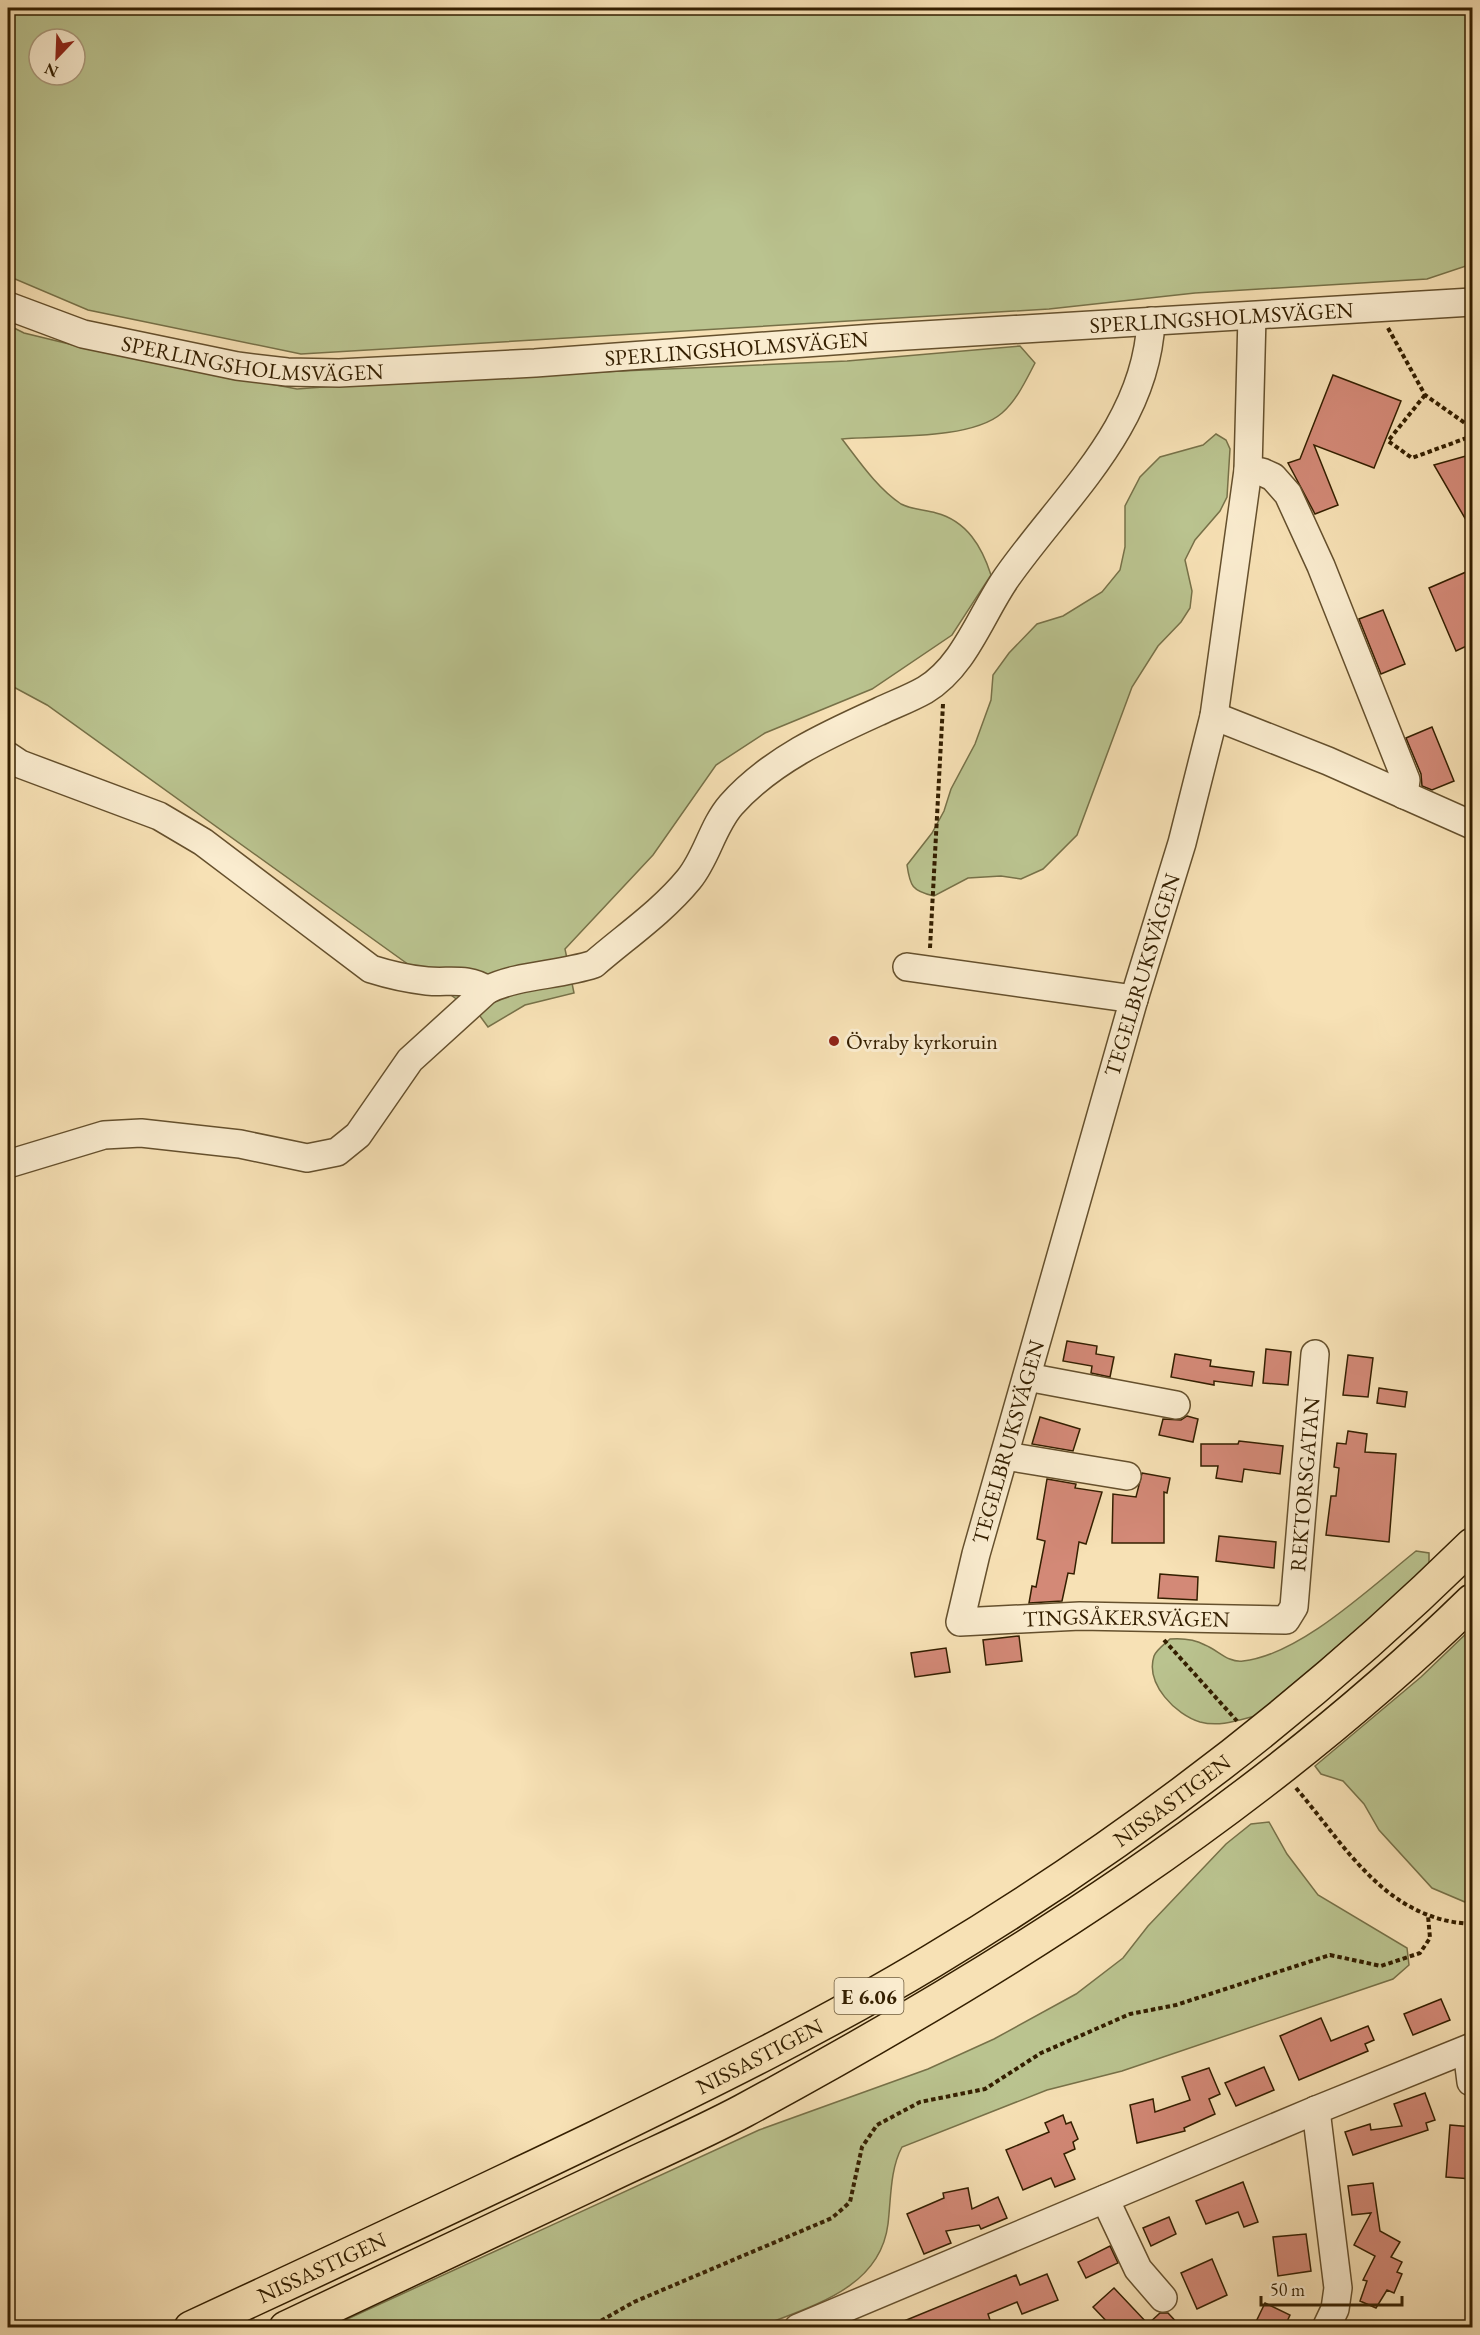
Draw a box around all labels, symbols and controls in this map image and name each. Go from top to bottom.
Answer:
north arrow [27,27,87,87]
text: N [41,58,61,83]
street label: SPERLINGSHOLMSVÄGEN [1089,295,1355,339]
street label: SPERLINGSHOLMSVÄGEN [604,324,870,372]
street label: SPERLINGSHOLMSVÄGEN [119,328,385,388]
street label: TEGELBRUKSVÄGEN [1097,869,1187,1080]
place label: Övraby kyrkoruin [846,1027,998,1056]
marker: Övraby kyrkoruin [827,1034,841,1048]
street label: TEGELBRUKSVÄGEN [965,1336,1051,1547]
street label: REKTORSGATAN [1282,1395,1326,1573]
street label: TINGSÅKERSVÄGEN [1022,1601,1231,1633]
street label: NISSASTIGEN [1107,1747,1237,1853]
road number: E 6.06 [834,1978,904,2014]
street label: NISSASTIGEN [691,2011,828,2101]
street label: NISSASTIGEN [253,2224,391,2310]
scale bar [1261,2269,1402,2307]
text: 50 m [1270,2278,1305,2301]

